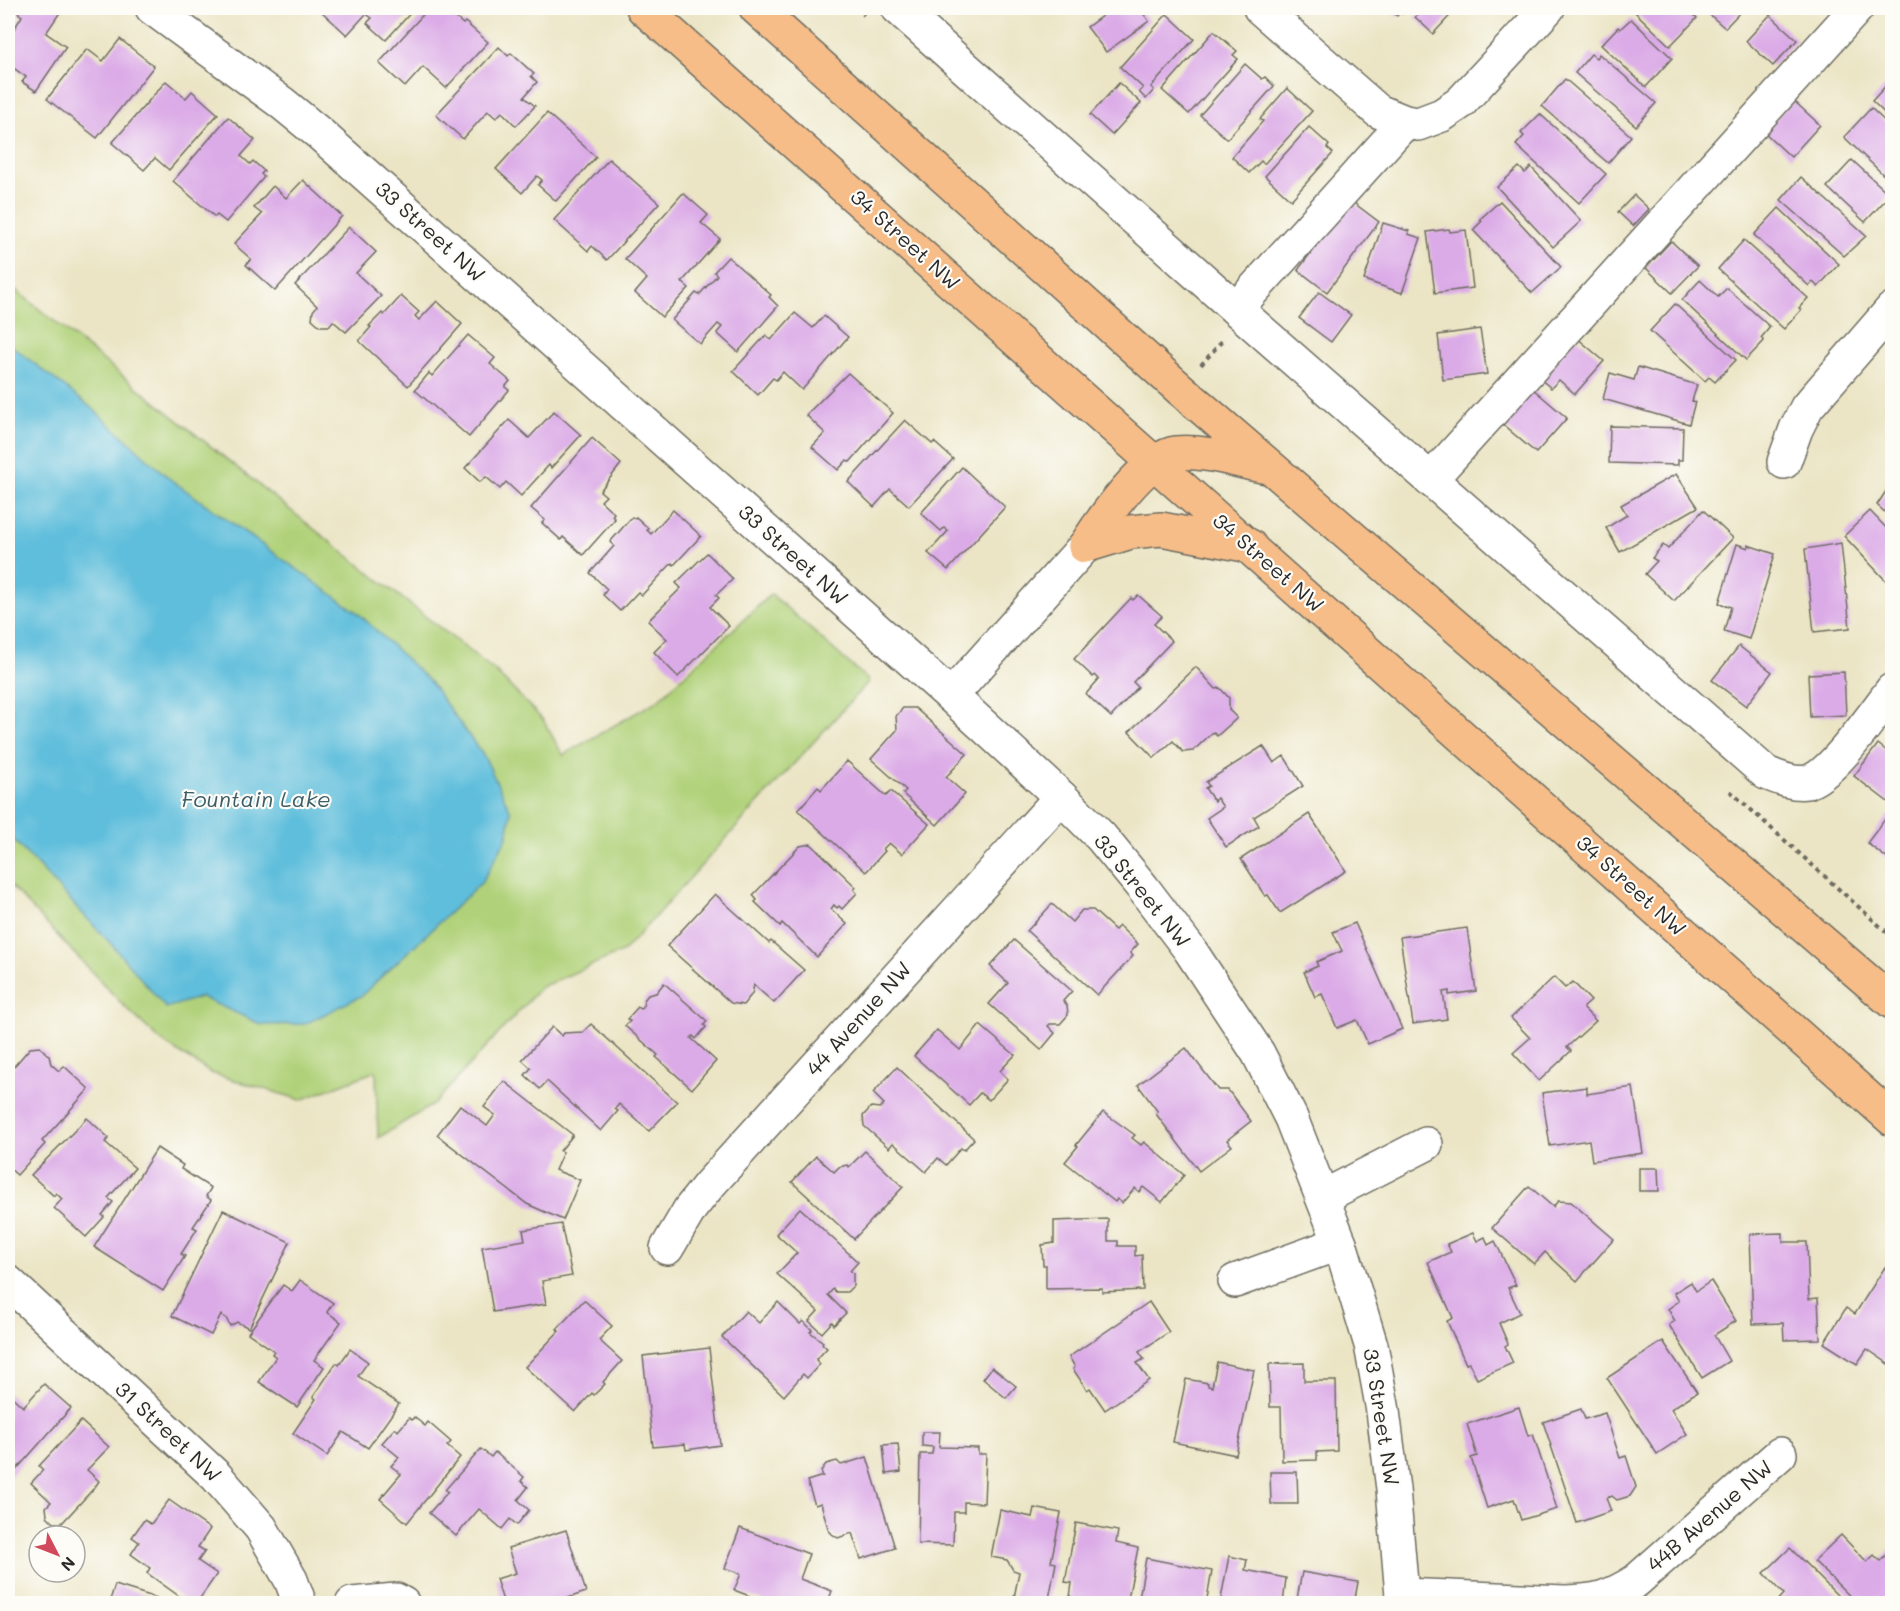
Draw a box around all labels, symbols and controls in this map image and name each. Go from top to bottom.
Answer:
street label: 33 Street NW [370,174,492,287]
street label: 34 Street NW [845,182,967,295]
street label: 33 Street NW [733,497,855,610]
street label: 34 Street NW [1208,506,1330,618]
water label: Fountain Lake [181,784,331,813]
street label: 33 Street NW [1089,828,1197,953]
street label: 34 Street NW [1571,828,1693,941]
street label: 44 Avenue NW [799,955,916,1081]
street label: 33 Street NW [1358,1346,1407,1487]
street label: 31 Street NW [110,1375,228,1487]
street label: 44B Avenue NW [1641,1453,1777,1577]
north arrow [27,1524,87,1584]
text: N [57,1553,80,1576]

